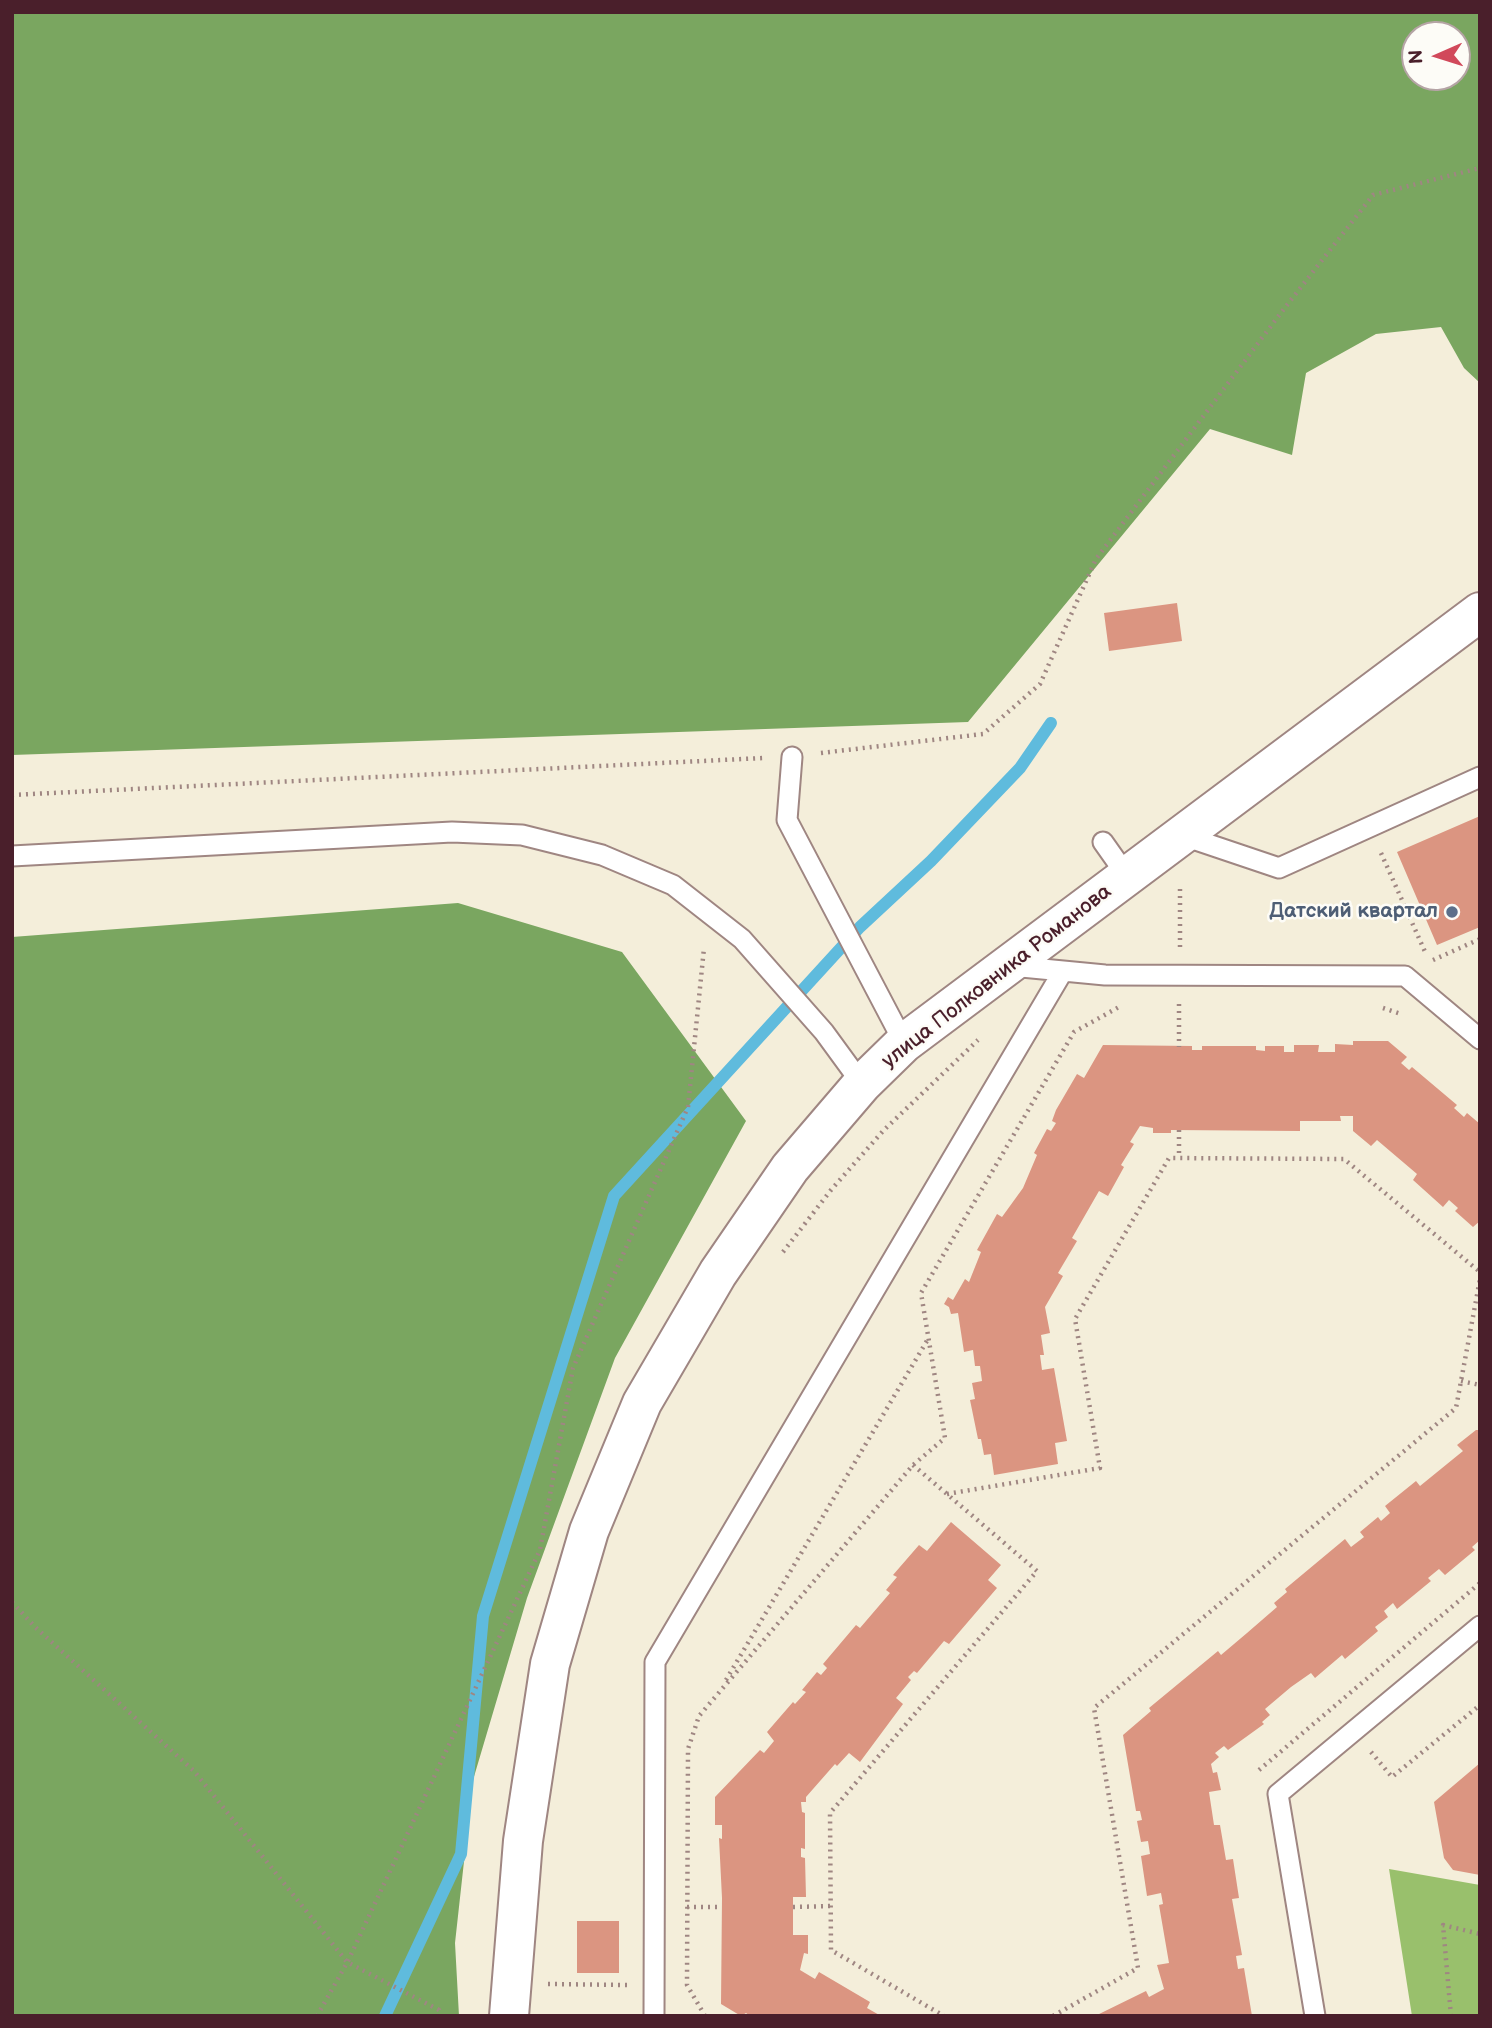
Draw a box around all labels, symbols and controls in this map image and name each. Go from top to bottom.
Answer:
north arrow [1401,21,1471,91]
text: N [1405,49,1428,65]
street label: улица Полковника Романова [877,880,1117,1074]
place label: Датский квартал [1269,899,1438,925]
marker: Датский квартал [1444,904,1460,920]

